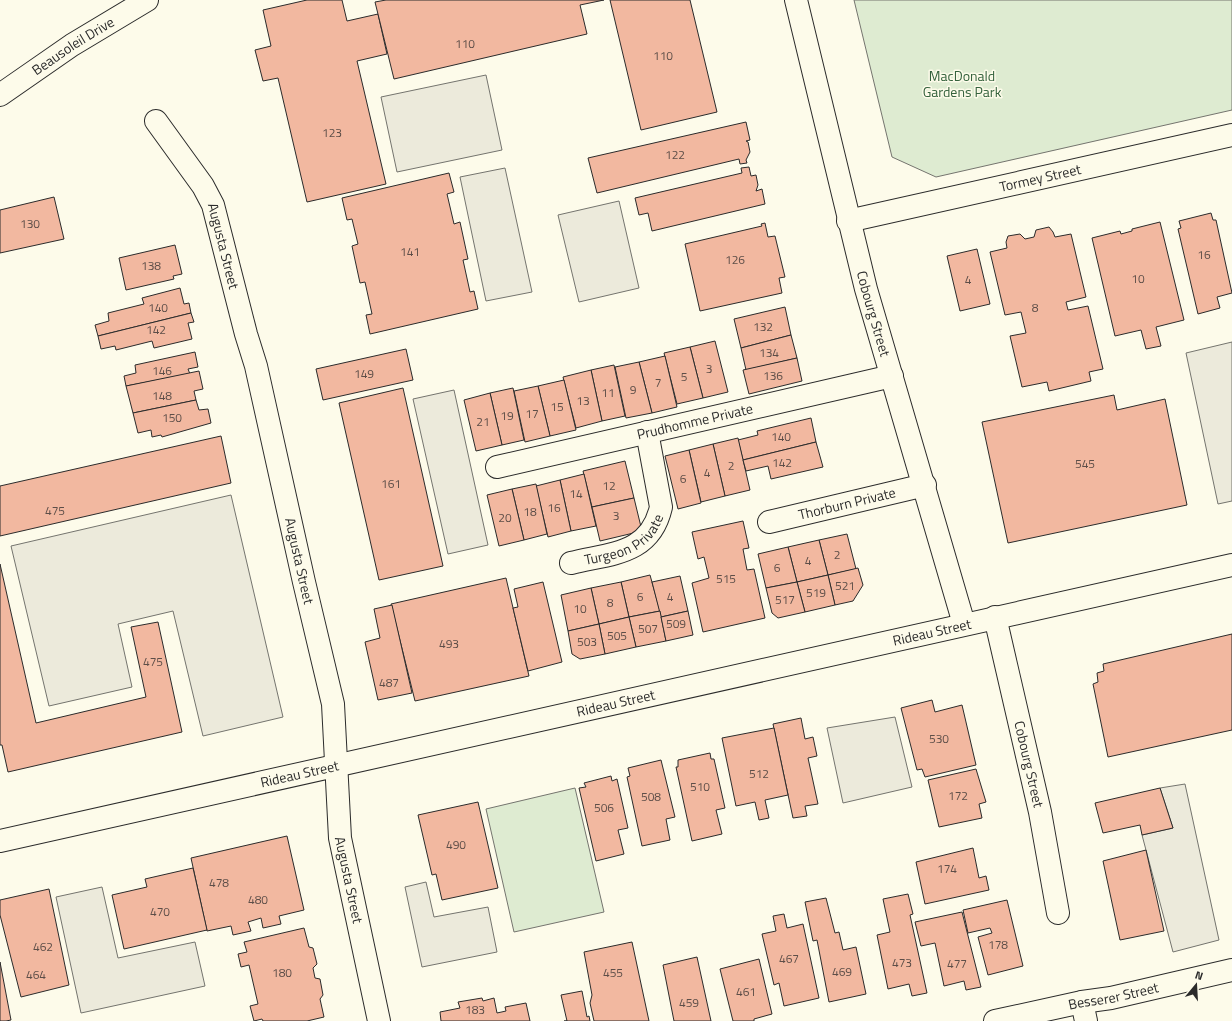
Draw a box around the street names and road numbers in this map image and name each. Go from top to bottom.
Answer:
street label: Beausoleil Drive [27,11,118,80]
street label: Tormey Street [997,158,1083,197]
street label: Augusta Street [203,201,245,291]
street label: Cobourg Street [852,268,896,359]
street label: Prudhomme Private [635,397,755,444]
street label: Thorburn Private [796,481,897,525]
street label: Turgeon Private [582,511,668,570]
street label: Augusta Street [280,515,320,606]
street label: Rideau Street [891,613,973,651]
street label: Rideau Street [574,684,657,722]
street label: Cobourg Street [1009,719,1050,809]
street label: Rideau Street [258,754,341,792]
street label: Augusta Street [330,834,369,925]
street label: Besserer Street [1066,976,1161,1015]

